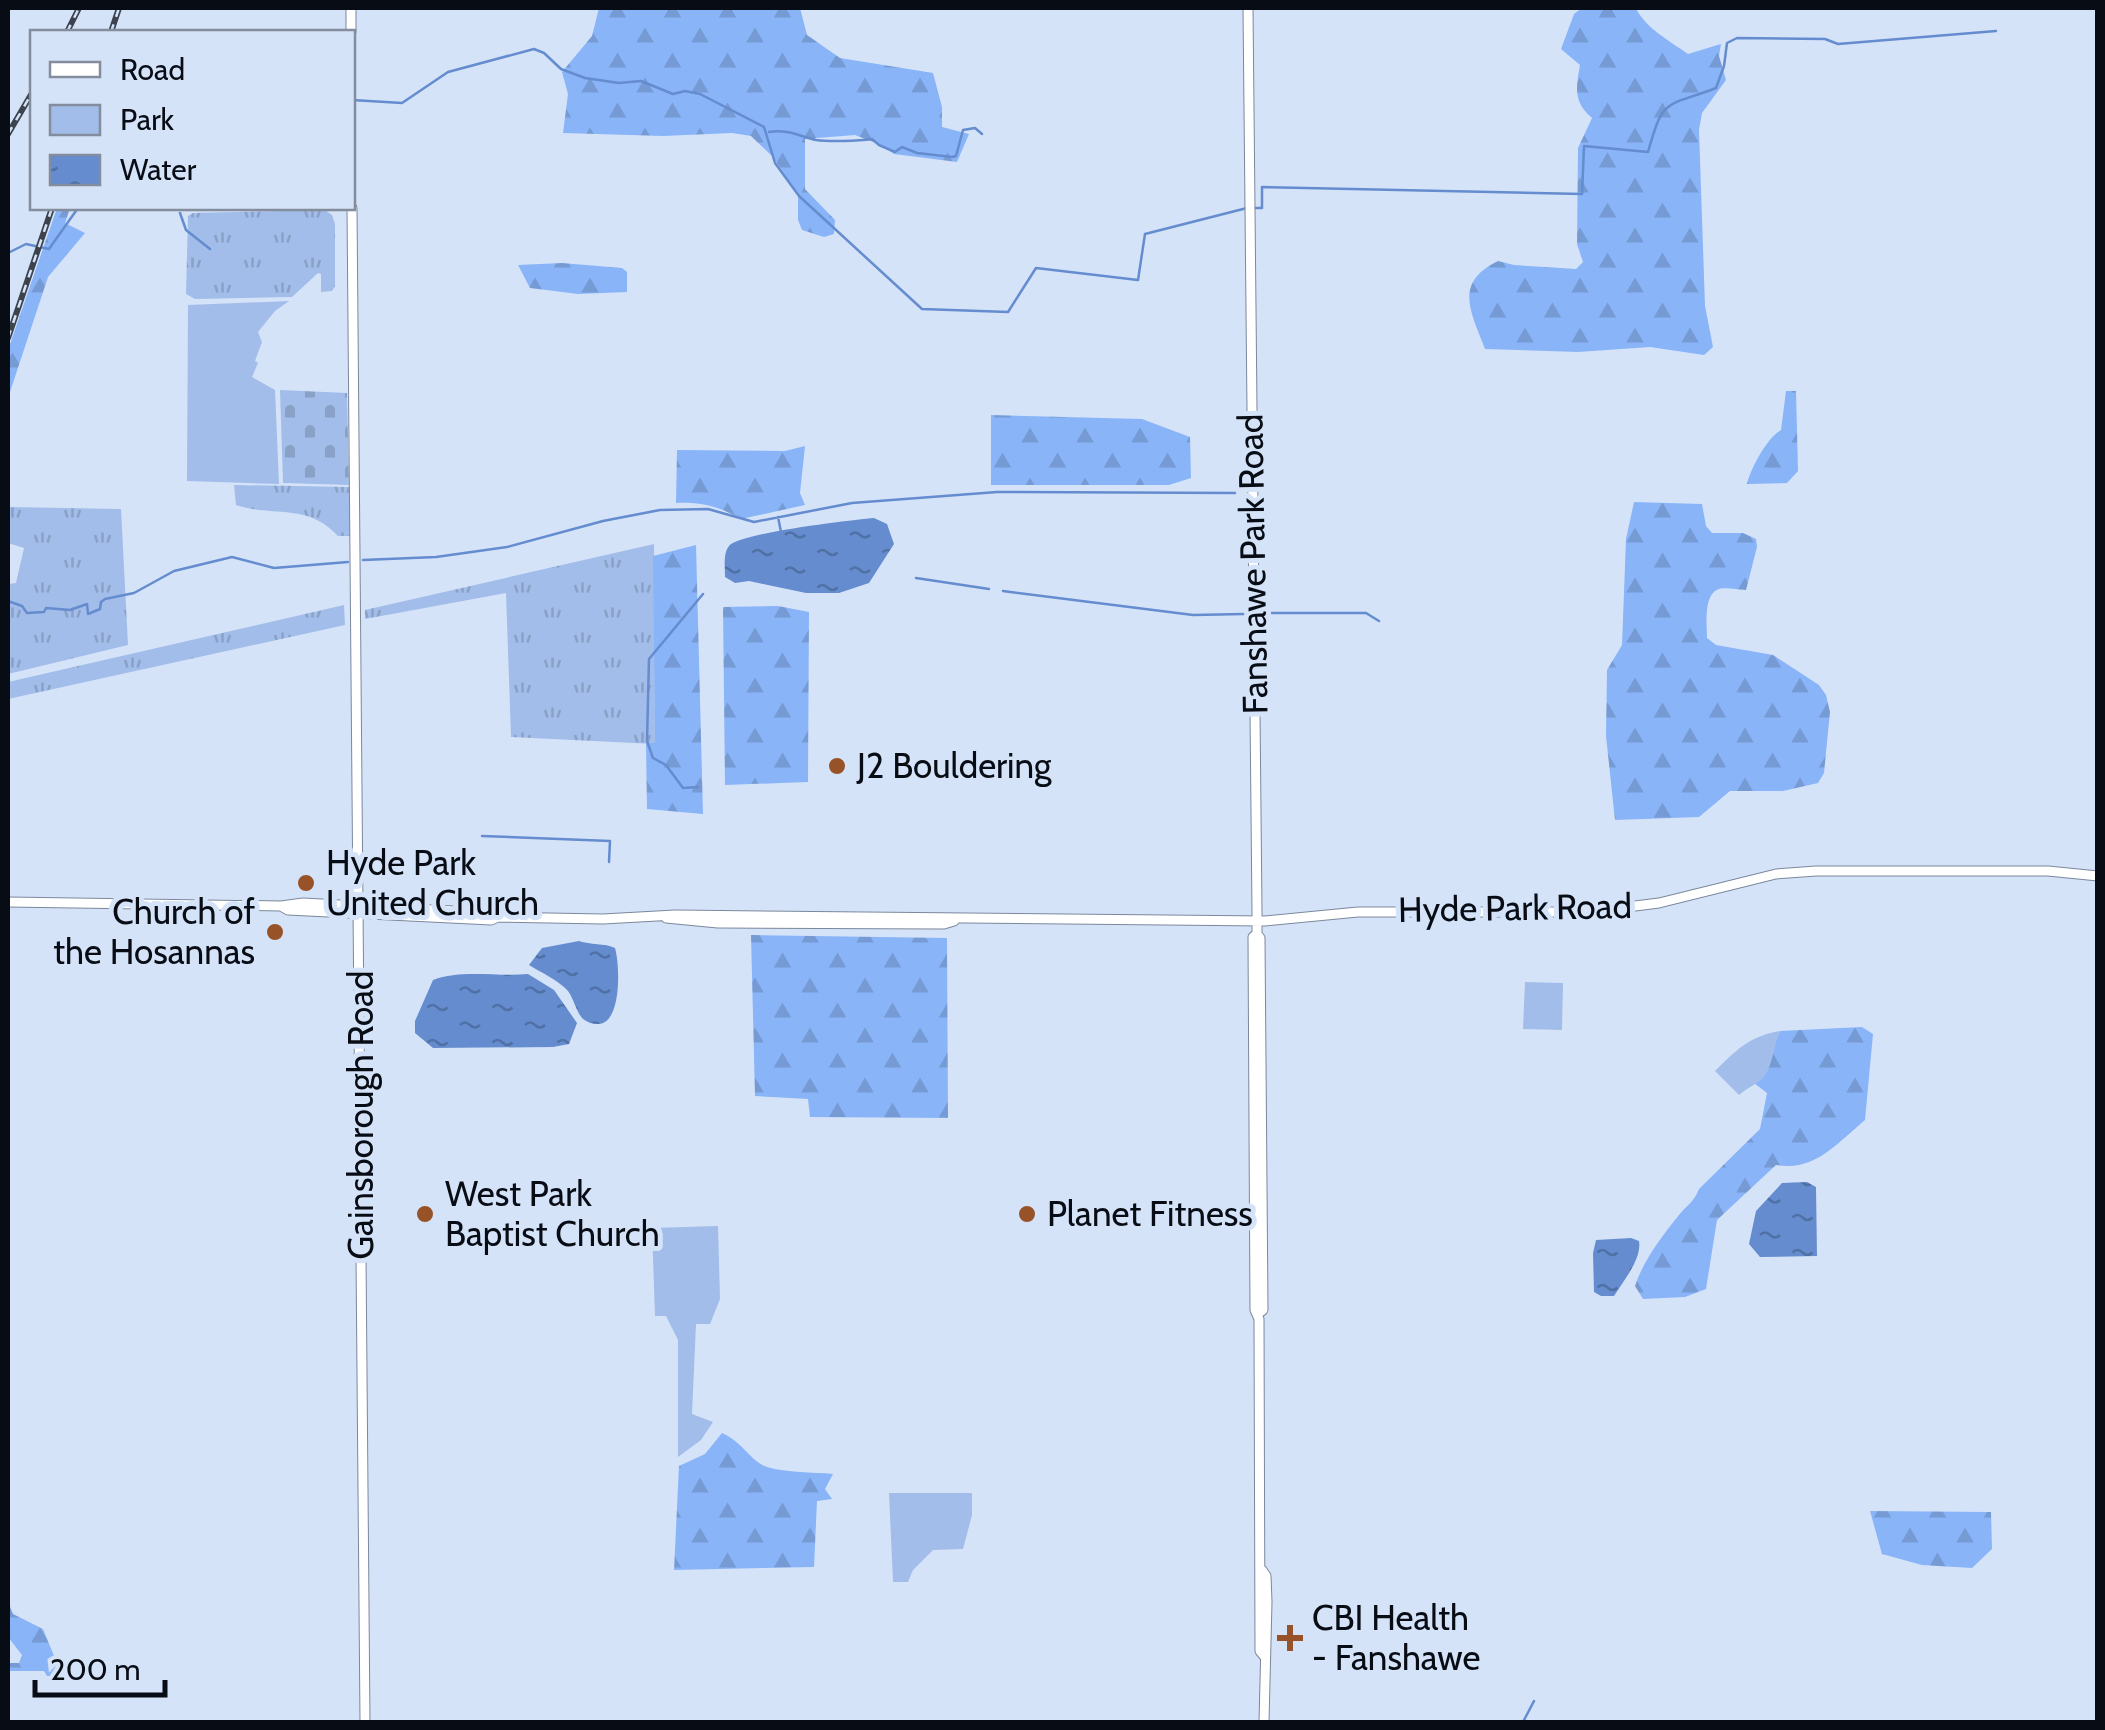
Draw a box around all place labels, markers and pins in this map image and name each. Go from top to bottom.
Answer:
place label: J2 Bouldering [856,744,1052,787]
marker: J2 Bouldering [826,755,848,777]
place label: Hyde Park United Church [326,841,539,924]
marker: Hyde Park United Church [295,872,317,894]
place label: Church of the Hosannas [53,890,255,973]
marker: Church of the Hosannas [264,921,286,943]
place label: West Park Baptist Church [445,1172,660,1255]
place label: Planet Fitness [1047,1192,1253,1235]
marker: West Park Baptist Church [414,1203,436,1225]
marker: Planet Fitness [1016,1203,1038,1225]
place label: CBI Health - Fanshawe [1312,1596,1480,1679]
marker: CBI Health - Fanshawe [1277,1625,1303,1651]

